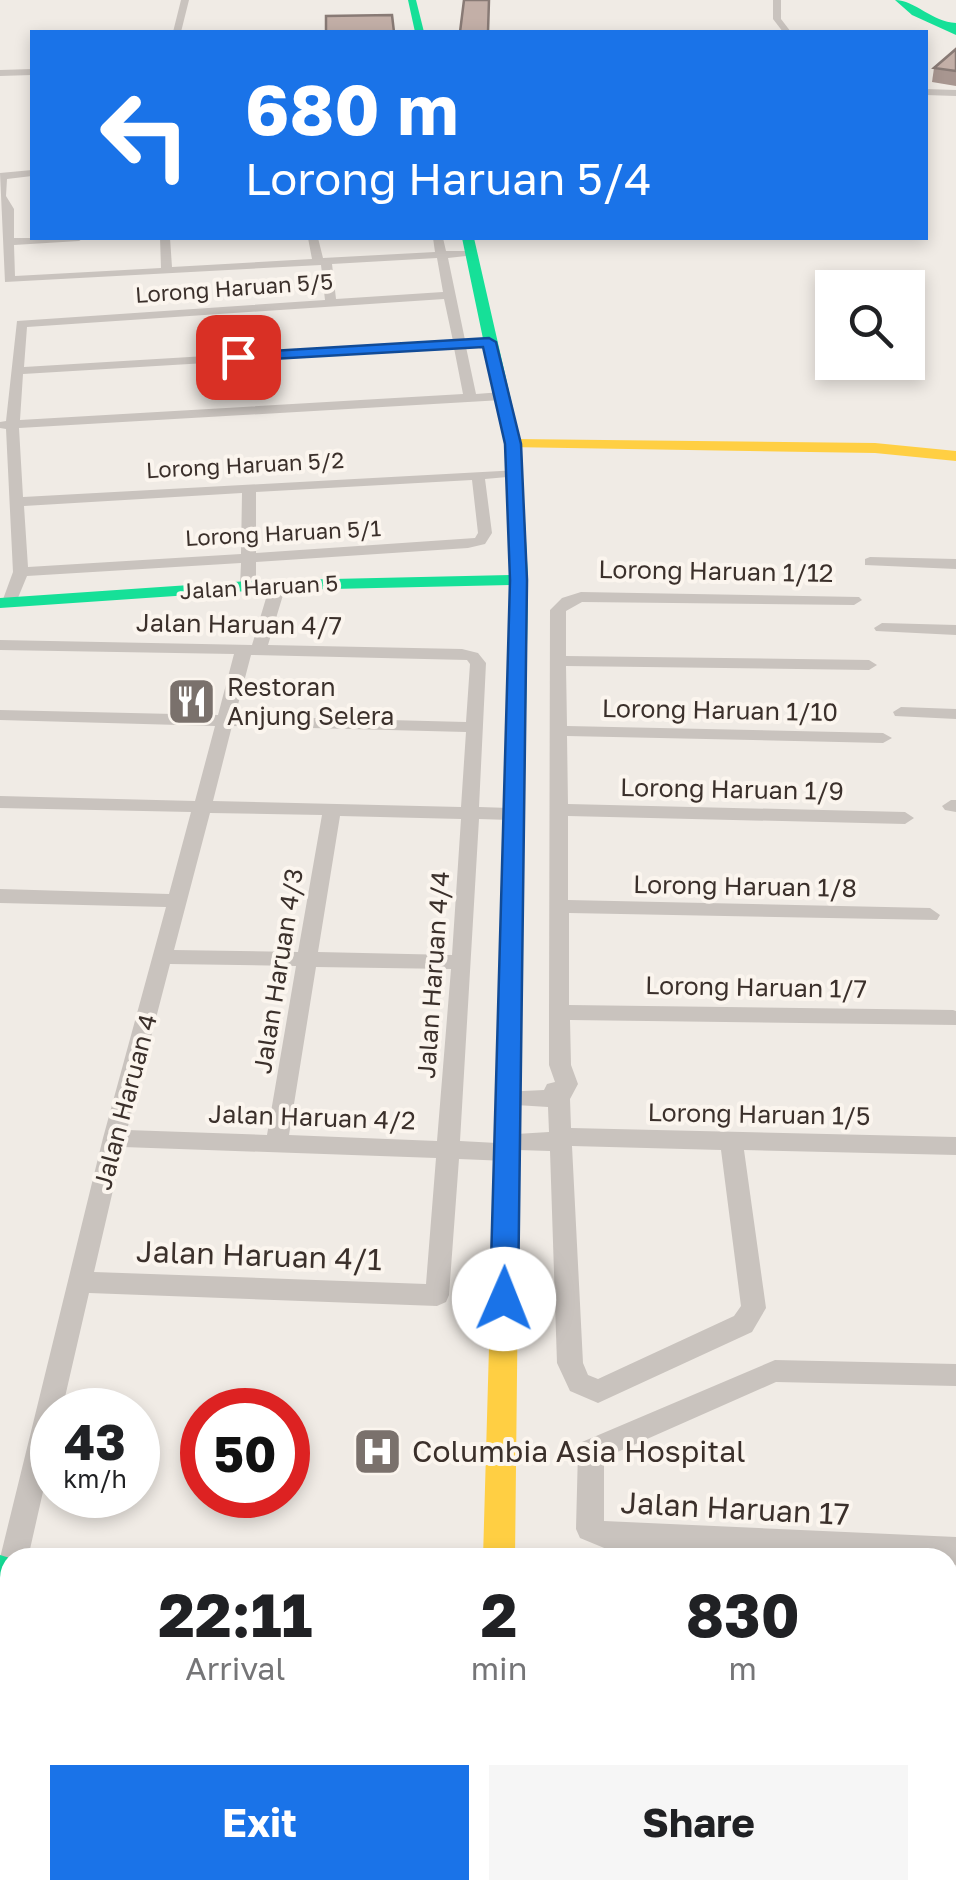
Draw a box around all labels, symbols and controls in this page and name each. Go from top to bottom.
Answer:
text: 680 m [245,66,459,150]
icon: left [80,70,210,200]
text: Lorong Haruan 5/4 [245,151,652,205]
street label: Lorong Haruan 5/5 [134,267,334,308]
map controls [815,270,925,380]
button: search [815,270,925,380]
pin [196,315,281,400]
icon: arrive [211,330,266,385]
street label: Lorong Haruan 5/2 [145,446,345,483]
street label: Lorong Haruan 5/1 [184,514,382,551]
street label: Lorong Haruan 1/12 [598,553,834,588]
street label: Jalan Haruan 5 [179,569,339,604]
street label: Jalan Haruan 4/7 [136,606,342,641]
place label: Restoran Anjung Selera [227,671,394,731]
restaurant icon: Restoran Anjung Selera [166,675,218,727]
street label: Lorong Haruan 1/10 [602,692,838,727]
street label: Lorong Haruan 1/9 [620,771,844,806]
street label: Jalan Haruan 4/3 [246,866,309,1076]
street label: Lorong Haruan 1/8 [633,868,857,903]
street label: Jalan Haruan 4/4 [410,870,455,1080]
street label: Lorong Haruan 1/7 [645,969,867,1004]
street label: Jalan Haruan 4 [86,1011,163,1193]
street label: Lorong Haruan 1/5 [647,1096,871,1131]
street label: Jalan Haruan 4/2 [208,1097,416,1136]
street label: Jalan Haruan 4/1 [136,1233,383,1277]
position arrow [452,1247,556,1351]
speed limit sign: 50 [180,1388,310,1518]
text: 43 [64,1411,126,1471]
hospital icon: Columbia Asia Hospital [351,1426,403,1478]
place label: Columbia Asia Hospital [412,1433,746,1469]
text: km/h [63,1463,127,1494]
street label: Jalan Haruan 17 [620,1484,850,1532]
text: 22:11 [158,1578,313,1650]
text: 2 [481,1578,517,1650]
text: 830 [686,1578,800,1650]
text: Arrival [185,1649,286,1687]
text: min [471,1649,527,1687]
text: m [729,1649,757,1687]
button: Exit [50,1765,469,1880]
button: Share [489,1765,908,1880]

